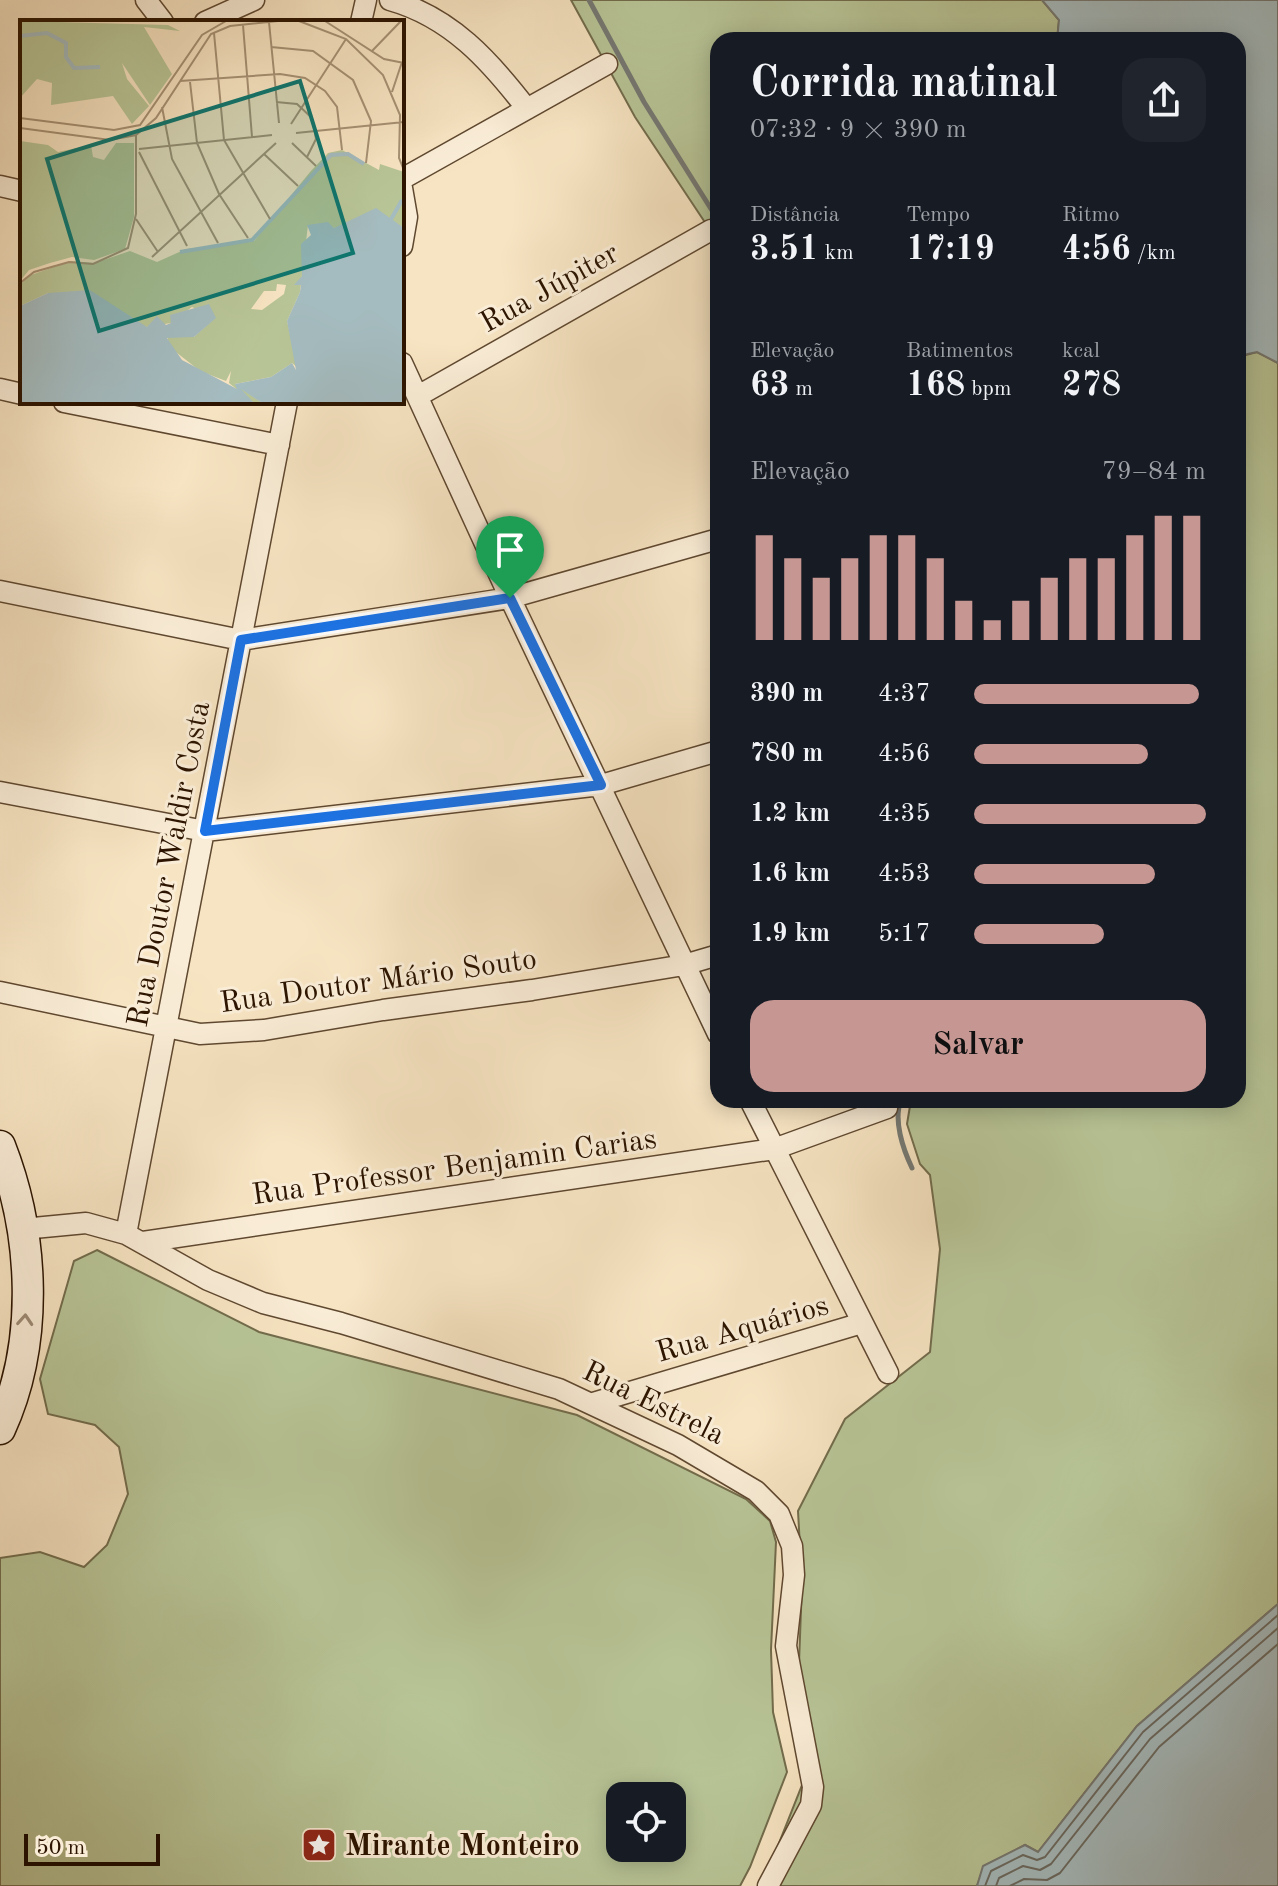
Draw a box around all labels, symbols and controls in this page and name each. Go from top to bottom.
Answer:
inset map [20,20,404,404]
button: share [1122,58,1206,142]
text: Corrida matinal [750,62,1058,106]
text: 07:32 · 9 × 390 m [750,117,967,143]
text: Distância [750,204,840,226]
text: Tempo [906,204,970,226]
text: Ritmo [1062,204,1120,226]
text: 3.51 [750,233,819,267]
text: 17:19 [906,233,994,267]
text: 4:56 [1062,233,1131,267]
street label: Rua Júpiter [476,238,624,339]
text: km [819,242,854,264]
text: /km [1131,242,1176,264]
text: Elevação [750,340,834,362]
text: Batimentos [906,340,1013,362]
text: kcal [1062,340,1100,362]
text: 63 [750,369,789,403]
text: 168 [906,369,965,403]
text: 278 [1062,369,1121,403]
text: m [789,378,813,400]
text: bpm [965,378,1011,400]
text: Elevação [750,459,850,485]
text: 79–84 m [1102,459,1206,485]
pin [476,516,544,598]
icon: arrive [488,528,532,572]
text: 390 m [750,681,823,707]
text: 4:37 [878,681,931,707]
street label: Rua Doutor Waldir Costa [124,699,216,1030]
text: 780 m [750,741,823,767]
text: 4:56 [878,741,931,767]
text: 1.2 km [750,801,830,827]
text: 4:35 [878,801,931,827]
text: 1.6 km [750,861,830,887]
text: 4:53 [878,861,931,887]
text: 1.9 km [750,921,830,947]
text: 5:17 [878,921,931,947]
street label: Rua Doutor Mário Souto [218,945,539,1019]
button: Salvar [750,1000,1206,1092]
street label: Rua Professor Benjamin Carias [250,1125,659,1211]
street label: Rua Aquários [653,1291,832,1369]
one-way arrow [16,1313,33,1326]
street label: Rua Estrela [577,1357,729,1451]
map controls [606,1782,686,1862]
button: locate [606,1782,686,1862]
place icon: Mirante Monteiro [300,1826,338,1864]
scale bar [24,1830,160,1866]
place label: Mirante Monteiro [345,1832,580,1862]
text: 50 m [36,1837,85,1859]

